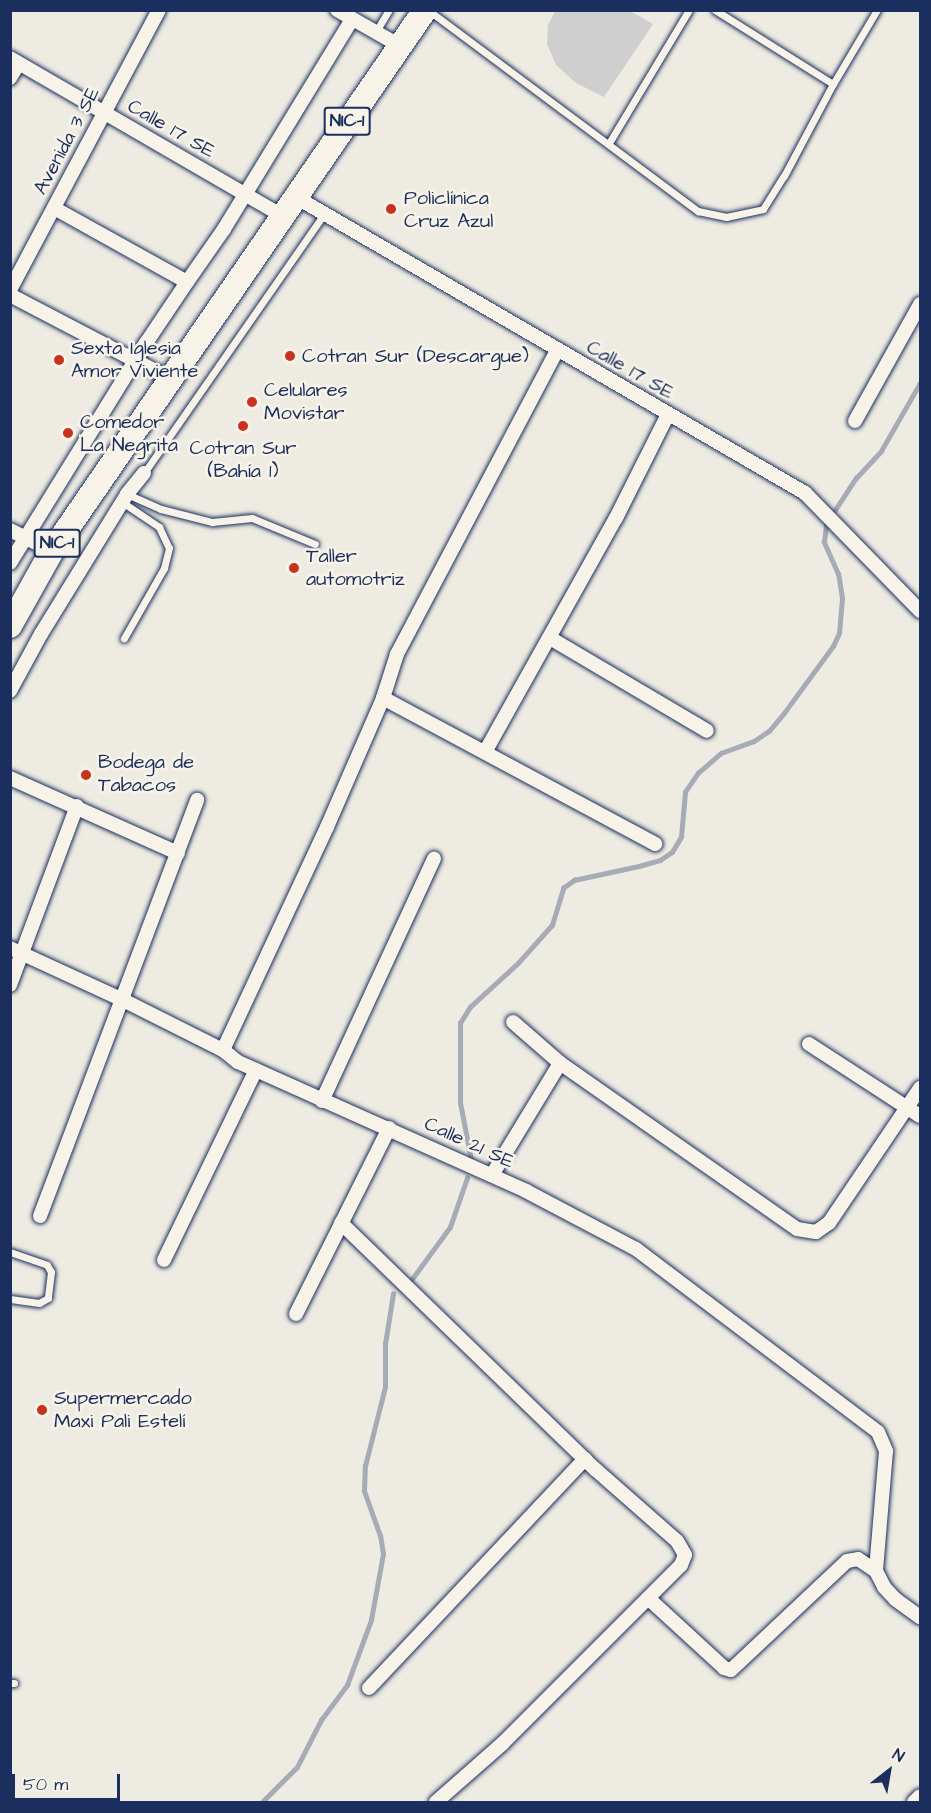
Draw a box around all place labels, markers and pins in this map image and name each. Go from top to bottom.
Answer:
place label: Policlínica Cruz Azul [404,186,493,233]
marker: Policlínica Cruz Azul [382,200,400,218]
place label: Sexta Iglesia Amor Viviente [71,336,198,383]
place label: Cotran Sur (Descargue) [302,344,529,368]
marker: Cotran Sur (Descargue) [283,349,297,363]
marker: Sexta Iglesia Amor Viviente [52,353,66,367]
place label: Celulares Movistar [264,378,347,425]
marker: Celulares Movistar [245,395,259,409]
place label: Comedor La Negrita [80,410,178,457]
marker: Cotran Sur (Bahía 1) [236,419,250,433]
marker: Comedor La Negrita [61,426,75,440]
place label: Cotran Sur (Bahía 1) [190,436,296,483]
place label: Taller automotriz [306,544,405,591]
marker: Taller automotriz [287,561,301,575]
place label: Bodega de Tabacos [98,751,194,798]
marker: Bodega de Tabacos [79,768,93,782]
place label: Supermercado Maxi Pali Estelí [54,1386,192,1433]
marker: Supermercado Maxi Pali Estelí [35,1403,49,1417]

